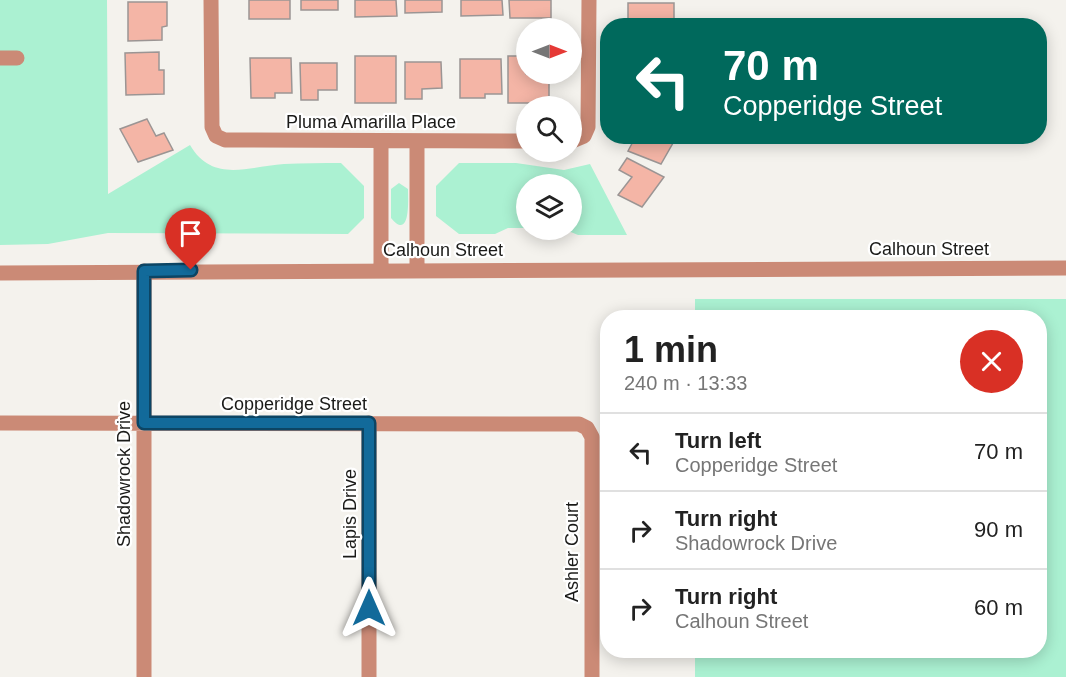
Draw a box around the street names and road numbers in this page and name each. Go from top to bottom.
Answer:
street label: Pluma Amarilla Place [286,112,456,132]
street label: Calhoun Street [869,239,989,259]
street label: Calhoun Street [383,240,503,260]
street label: Copperidge Street [221,394,367,414]
street label: Shadowrock Drive [114,401,134,547]
street label: Lapis Drive [340,469,360,559]
street label: Ashler Court [562,502,582,602]

